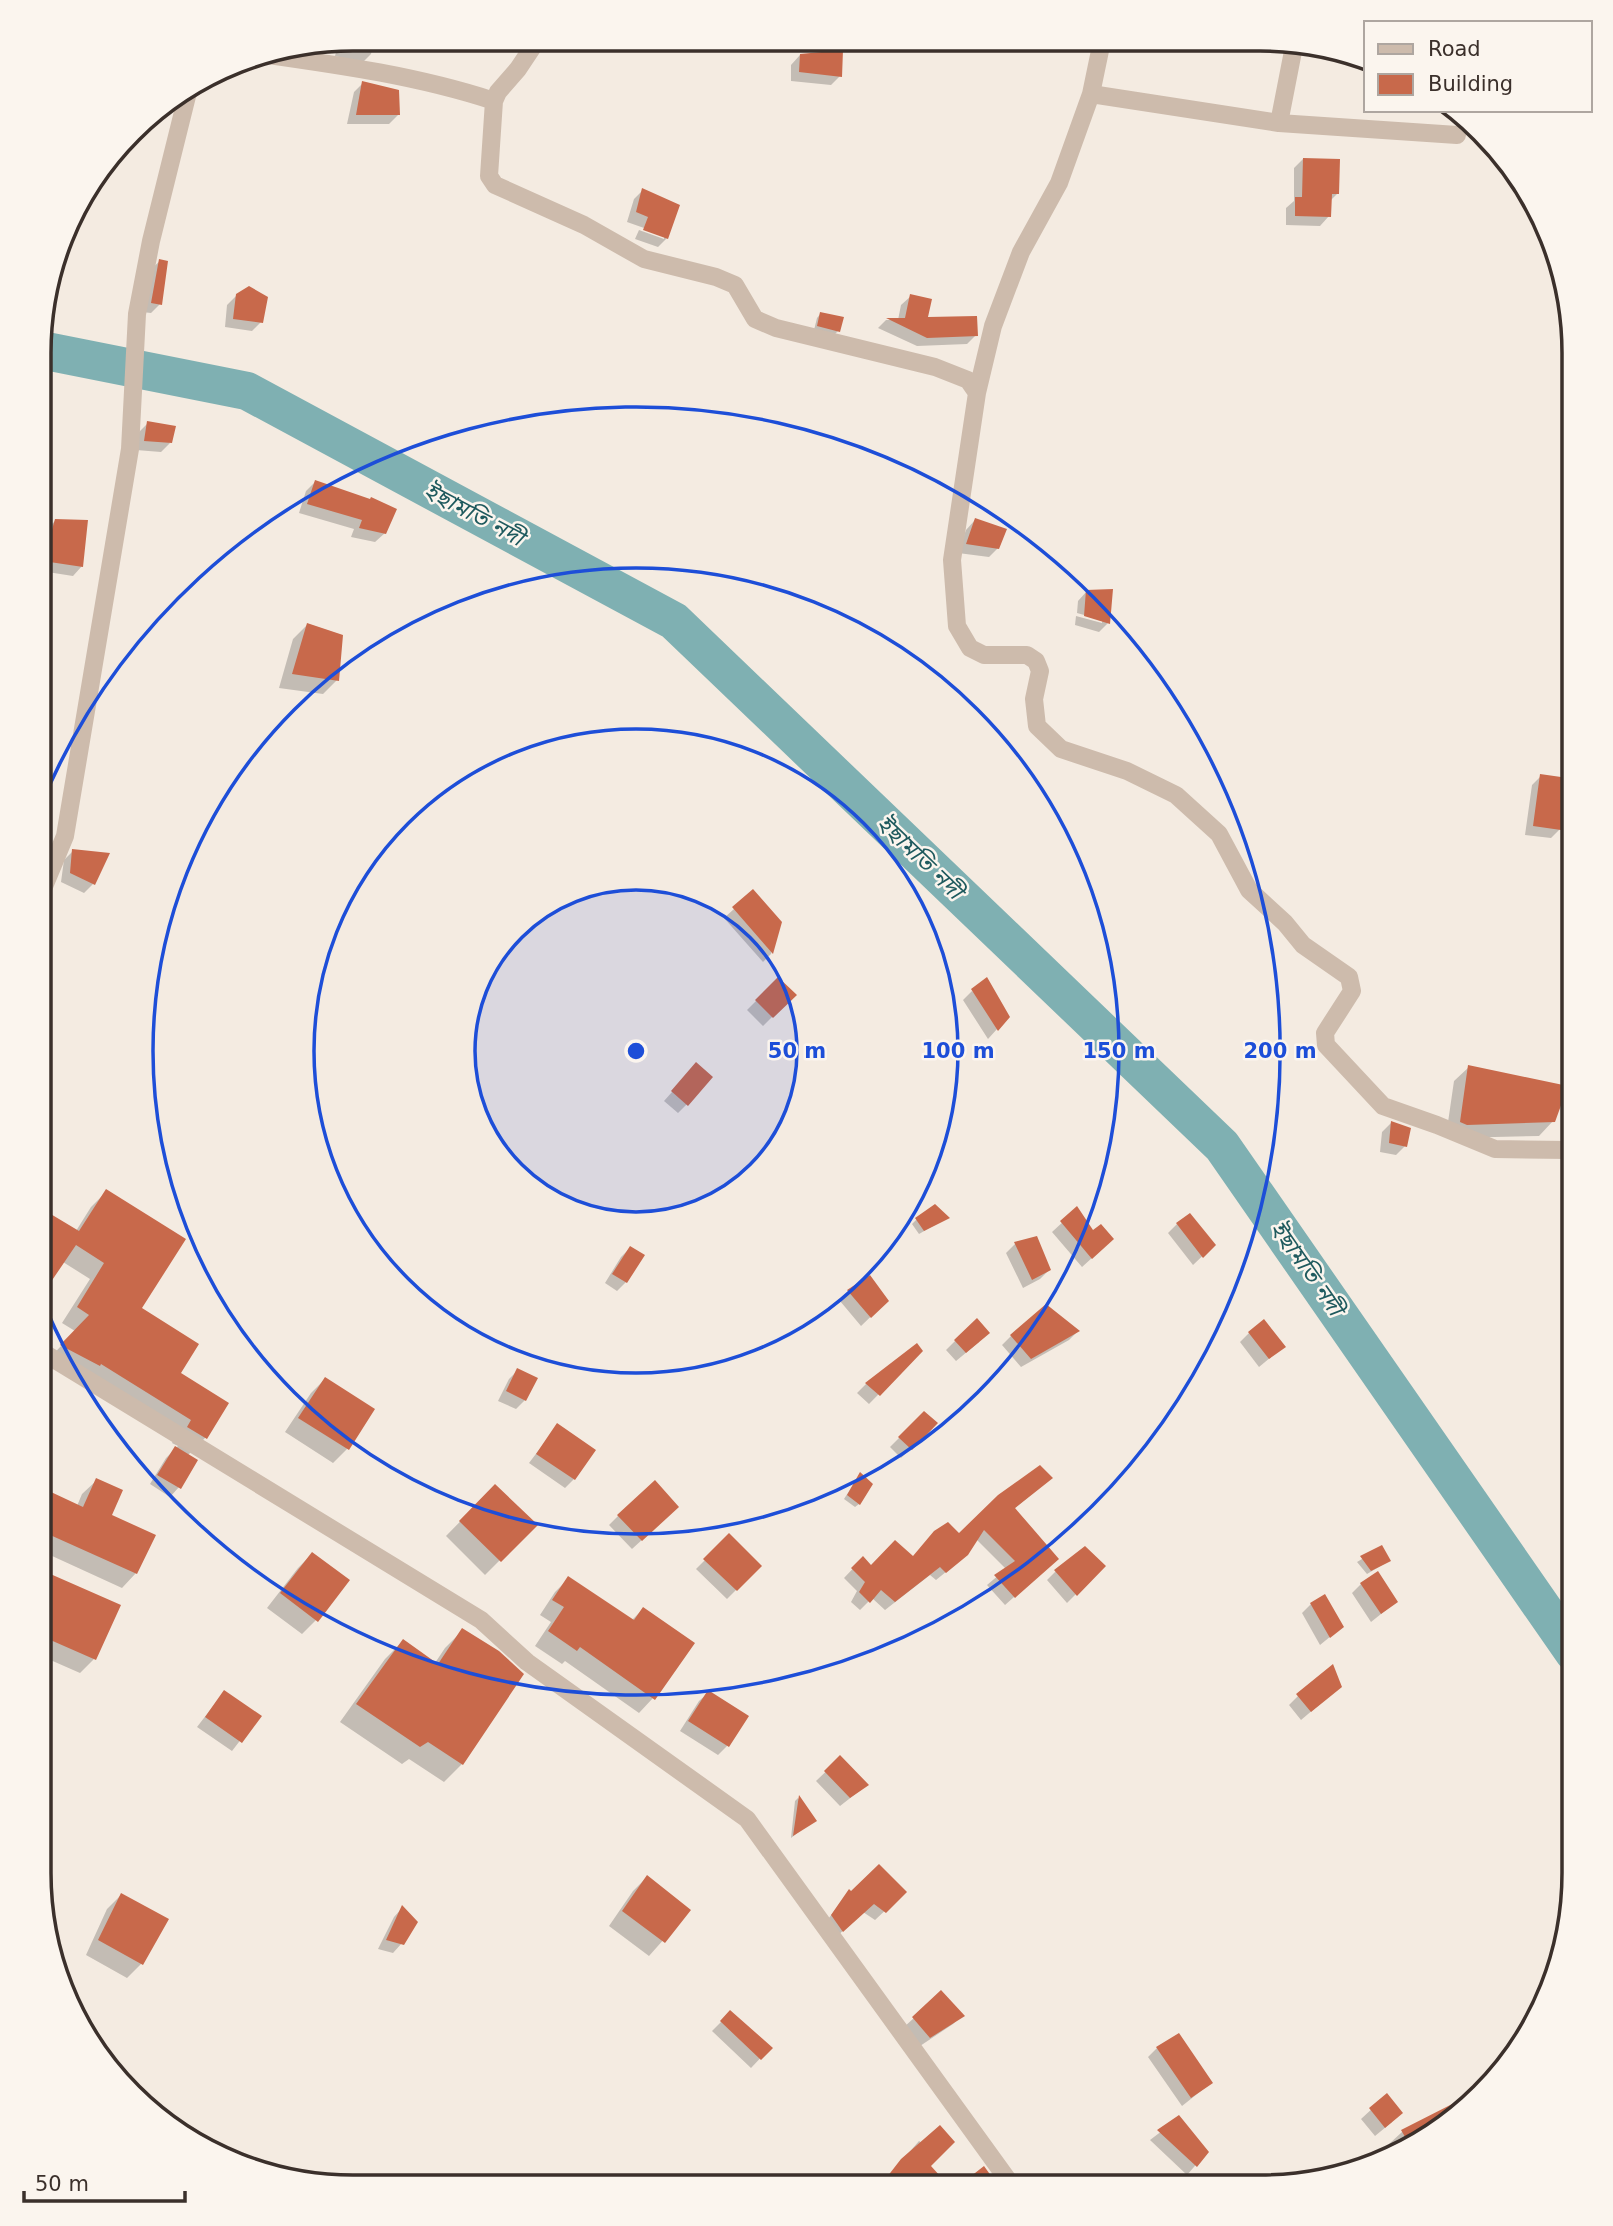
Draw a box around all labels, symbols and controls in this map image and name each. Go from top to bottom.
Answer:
legend [1364,21,1592,112]
text: Road [1428,37,1481,61]
text: Building [1428,72,1513,96]
water label: ইছামতি নদী [420,477,532,553]
water label: ইছামতি নদী [872,810,971,907]
centre of rings [624,1039,648,1063]
text: 50 m [768,1039,826,1063]
text: 100 m [921,1039,995,1063]
text: 150 m [1082,1039,1156,1063]
text: 200 m [1243,1039,1317,1063]
water label: ইছামতি নদী [1265,1216,1351,1323]
scale bar [24,2160,186,2204]
text: 50 m [35,2172,89,2196]

